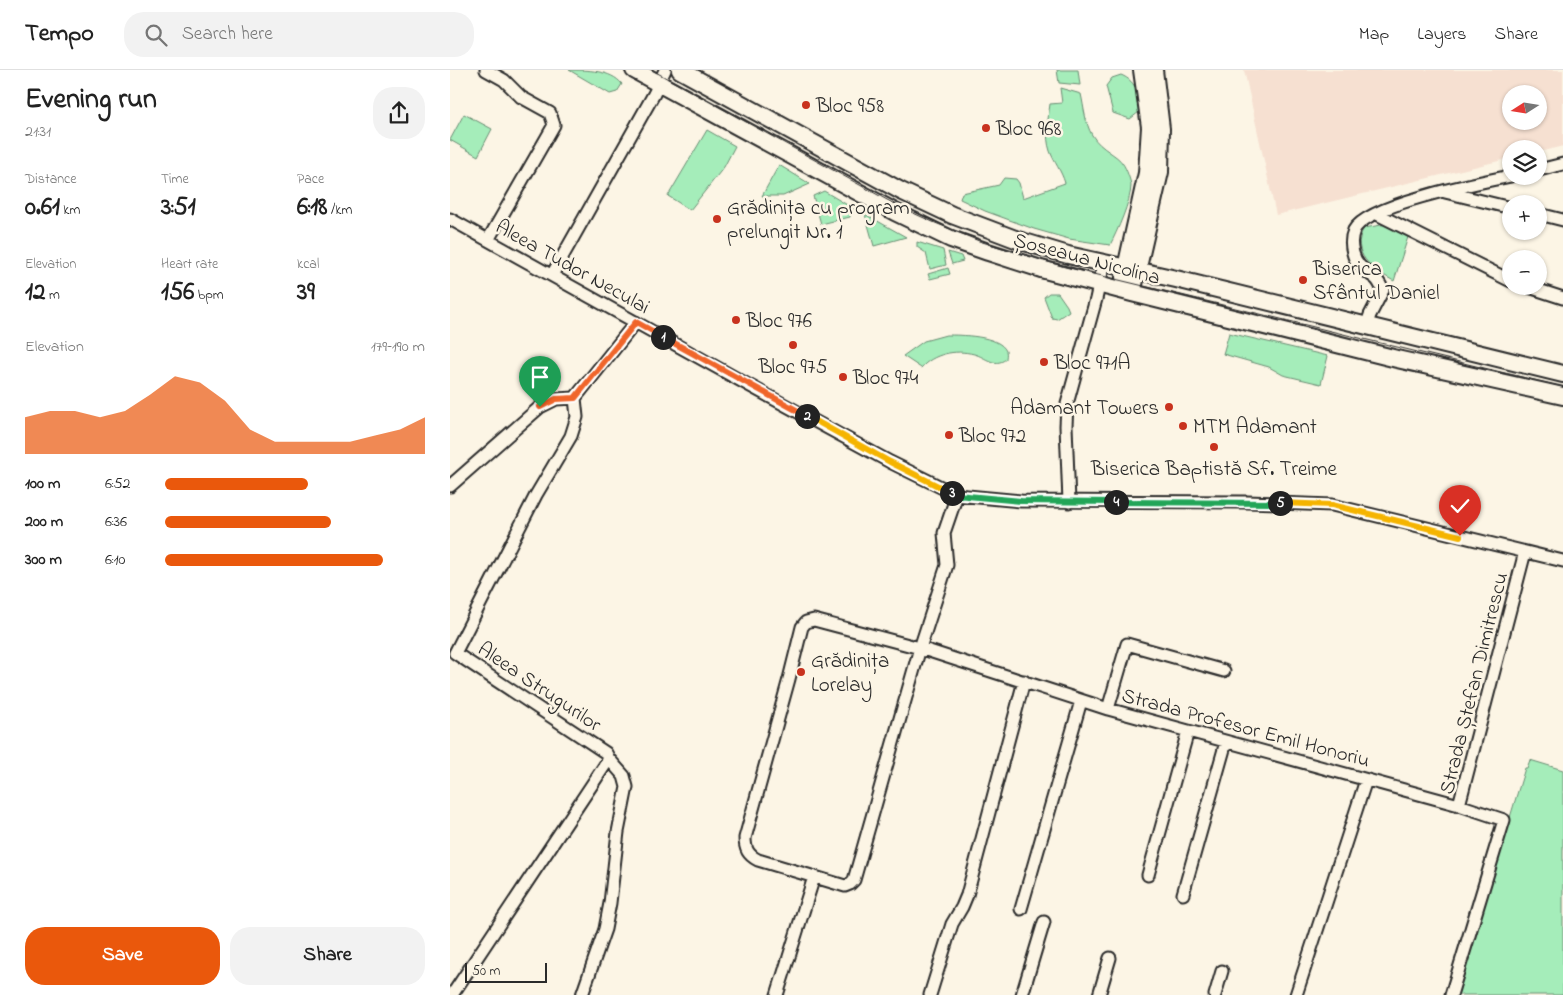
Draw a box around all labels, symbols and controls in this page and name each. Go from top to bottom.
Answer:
search box [124,12,474,57]
text: Tempo [25,17,94,52]
icon: search [142,21,170,49]
text: Search here [182,21,273,48]
text: Map [1359,22,1389,48]
text: Layers [1417,22,1467,48]
text: Share [1495,22,1538,48]
text: Evening run [25,80,157,121]
north arrow [1502,85,1548,130]
map controls [1502,85,1547,295]
button: share [373,87,425,139]
place label: Bloc 958 [815,92,884,122]
marker: Bloc 958 [800,99,812,111]
place label: Bloc 968 [995,115,1061,145]
text: 21:31 [25,120,51,144]
marker: Bloc 968 [980,122,992,134]
button: layers [1502,140,1547,185]
text: Distance [25,169,77,190]
text: Time [161,169,189,190]
text: Pace [297,169,324,190]
text: 0.61 [25,190,60,226]
text: 3:51 [161,190,196,226]
text: 6:18 [297,190,327,226]
place label: Grădinița cu program prelungit Nr. 1 [727,194,910,250]
button: + [1502,195,1547,240]
text: km [60,200,80,221]
text: /km [327,200,352,221]
street label: Aleea Tudor Neculai [489,213,655,323]
marker: Grădinița cu program prelungit Nr. 1 [711,213,723,225]
street label: Șoseaua Nicolina [1010,226,1163,294]
button: − [1502,250,1547,295]
text: Elevation [25,254,76,275]
text: Heart rate [161,254,218,275]
text: kcal [297,254,319,275]
place label: Biserica Sfântul Daniel [1312,255,1440,309]
marker: Biserica Sfântul Daniel [1297,274,1309,286]
text: 12 [25,275,45,311]
text: 156 [161,275,194,311]
text: 39 [297,275,315,311]
text: m [45,285,60,306]
text: bpm [194,285,224,306]
place label: Bloc 976 [745,307,812,337]
marker: Bloc 976 [730,314,742,326]
pin: 1 [650,324,676,350]
text: 1 [661,327,666,348]
text: Elevation [25,335,84,359]
text: 179–190 m [371,335,425,359]
marker: Bloc 975 [787,339,799,351]
place label: Bloc 971A [1053,349,1130,379]
place label: Bloc 975 [758,353,827,383]
pin [519,356,561,407]
marker: Bloc 971A [1038,356,1050,368]
icon: arrive [526,363,554,391]
place label: Bloc 974 [852,364,919,394]
marker: Bloc 974 [837,371,849,383]
place label: Adamant Towers [1010,394,1159,424]
marker: Adamant Towers [1163,401,1175,413]
pin: 2 [794,404,820,428]
text: 2 [804,406,811,427]
place label: MTM Adamant [1193,413,1317,443]
marker: MTM Adamant [1177,420,1189,432]
place label: Bloc 972 [958,422,1026,452]
marker: Bloc 972 [943,429,955,441]
marker: Biserica Baptistă Sf. Treime [1208,441,1220,453]
place label: Biserica Baptistă Sf. Treime [1090,455,1337,485]
text: 100 m [25,472,60,496]
text: 6:52 [105,472,131,496]
pin: 3 [940,480,964,506]
text: 3 [950,483,955,504]
pin [1439,485,1481,536]
pin: 4 [1104,490,1128,514]
pin: 5 [1268,490,1292,516]
text: 4 [1114,492,1119,513]
icon: check [1446,492,1474,520]
text: 5 [1276,493,1285,514]
text: 200 m [25,510,63,534]
text: 6:36 [105,510,127,534]
text: 300 m [25,548,62,572]
text: 6:10 [105,548,125,572]
street label: Strada Ștefan Dimitrescu [1433,569,1517,798]
street label: Aleea Strugurilor [470,635,607,742]
place label: Grădinița Lorelay [811,647,889,703]
marker: Grădinița Lorelay [795,666,807,678]
street label: Strada Profesor Emil Honoriu [1118,681,1373,777]
button: Save [25,927,220,985]
button: Share [230,927,425,985]
scale bar [465,960,548,983]
text: 50 m [472,961,500,982]

